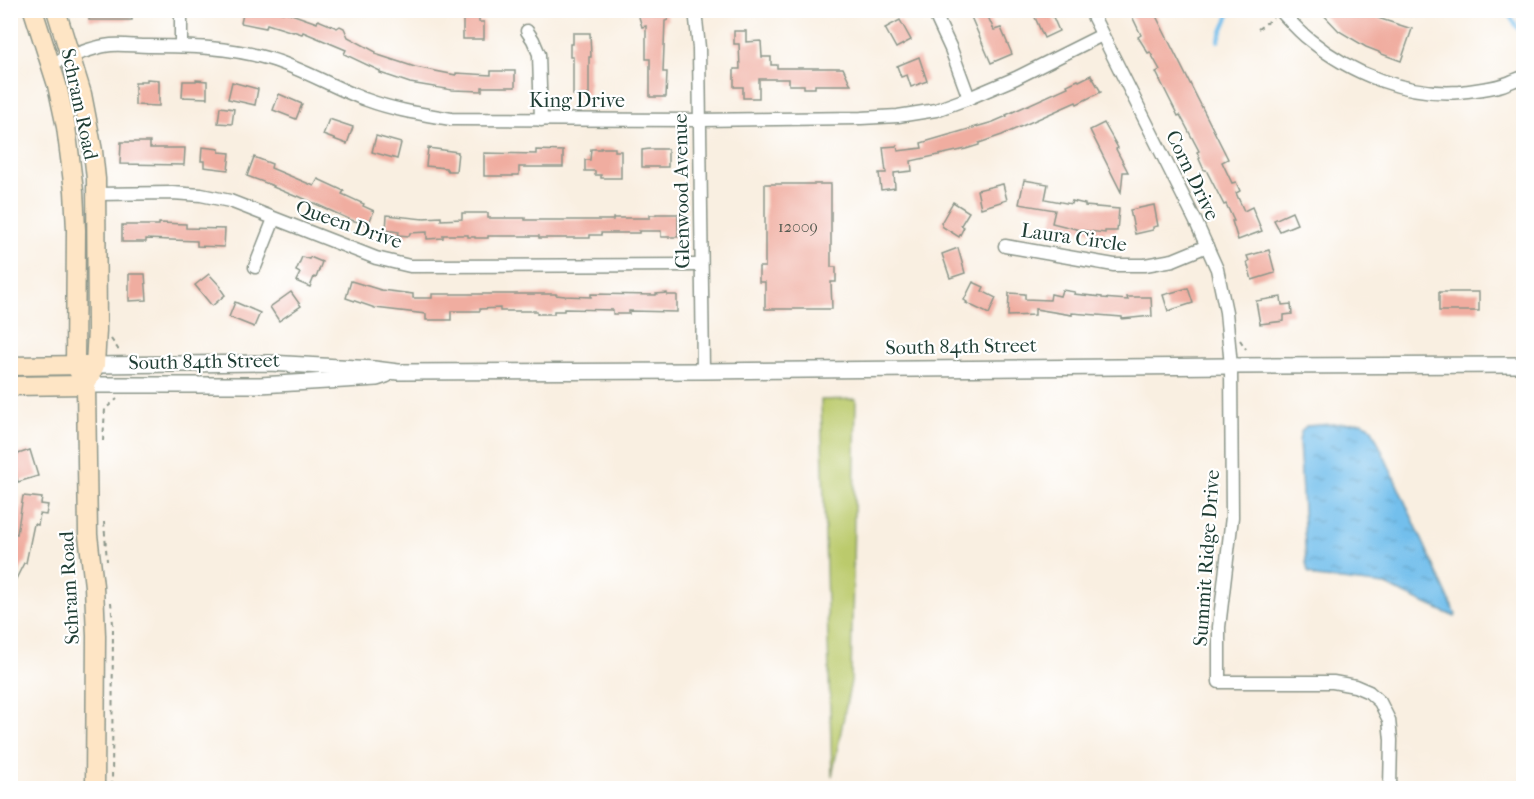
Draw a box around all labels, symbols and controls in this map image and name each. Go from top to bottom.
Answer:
street label: Schram Road [56,46,103,163]
street label: King Drive [529,89,625,112]
street label: Glenwood Avenue [669,113,694,269]
street label: Corn Drive [1161,127,1224,224]
street label: Queen Drive [293,195,405,253]
house number: 12009 [778,217,818,236]
street label: Laura Circle [1020,219,1128,256]
street label: South 84th Street [885,334,1037,359]
street label: South 84th Street [128,349,280,374]
street label: Summit Ridge Drive [1189,469,1224,647]
street label: Schram Road [55,530,84,645]

